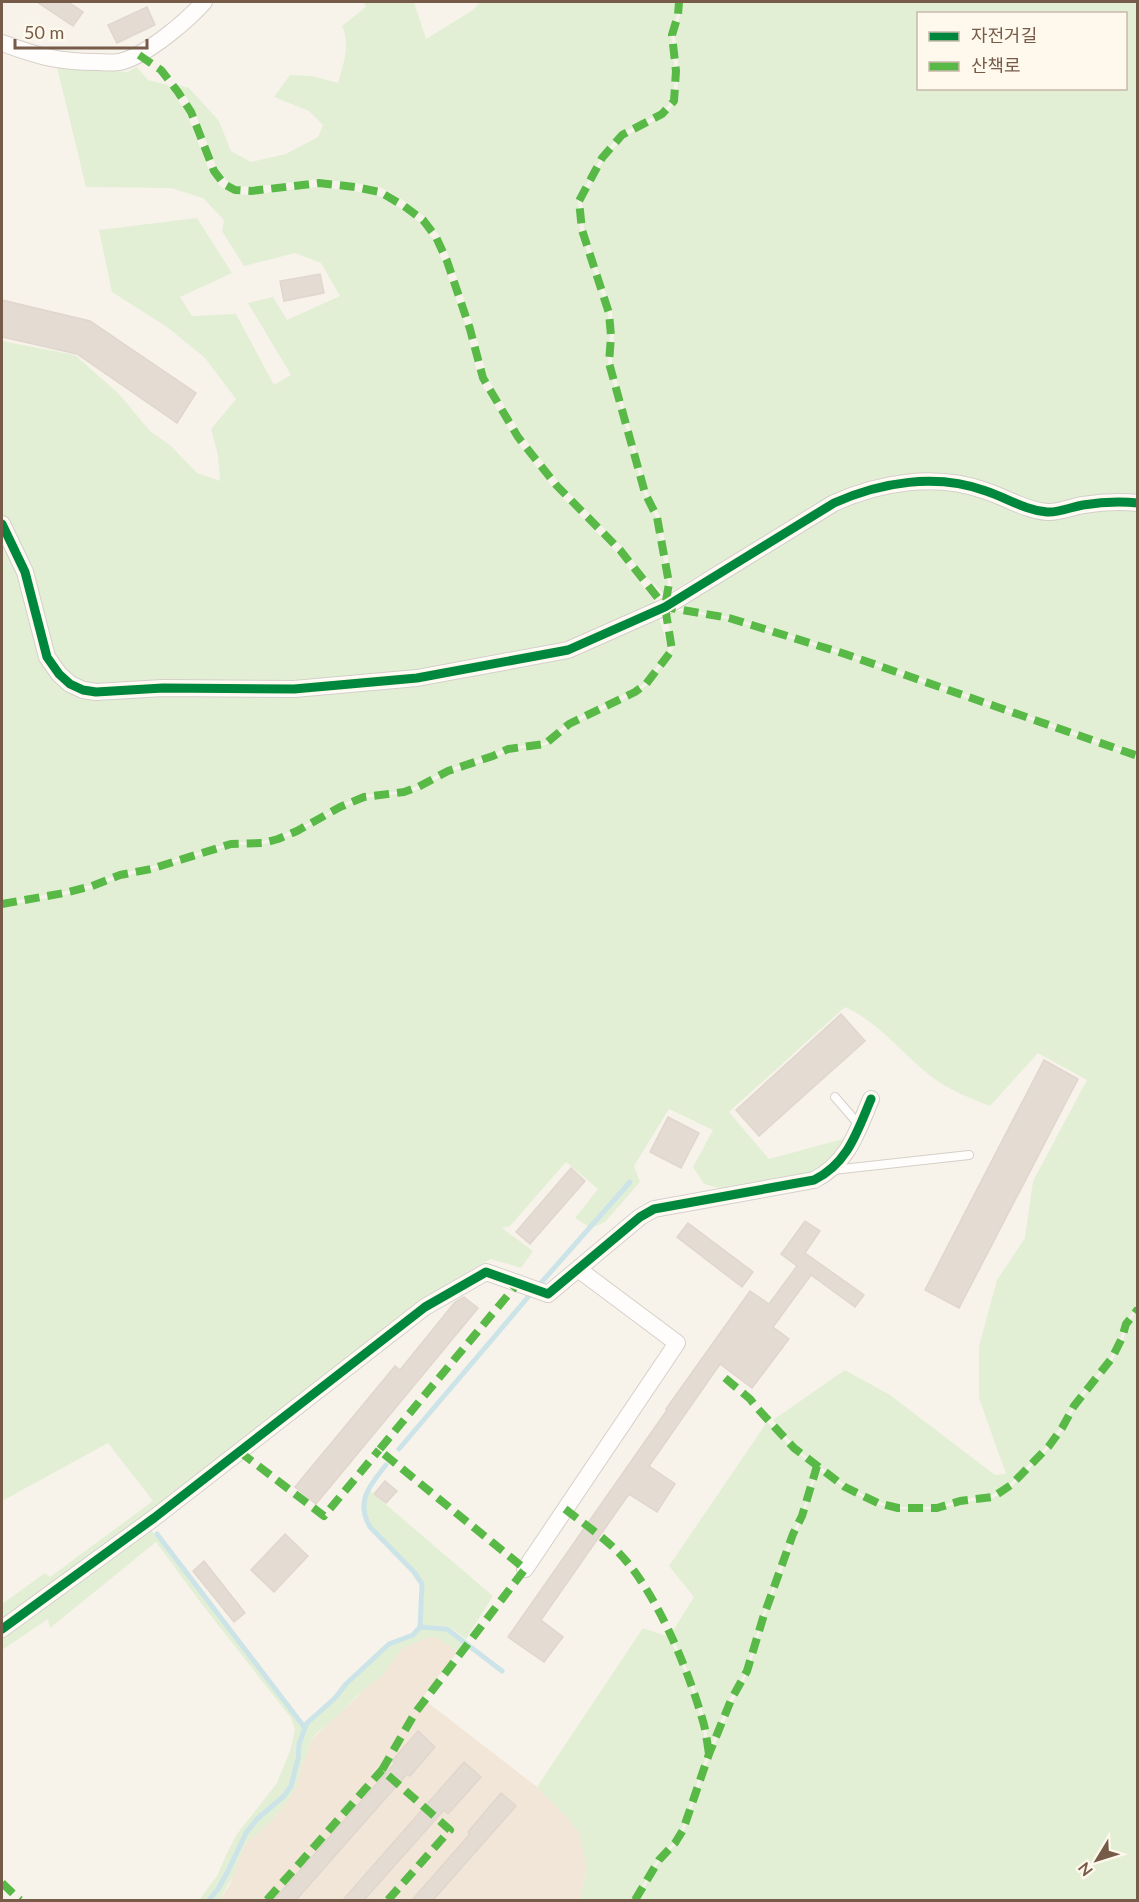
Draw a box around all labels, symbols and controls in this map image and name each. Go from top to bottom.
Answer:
scale bar [15,12,147,50]
legend [917,12,1127,90]
text: 50 m [24,21,64,43]
text: 자전거길 [971,24,1037,46]
text: 산책로 [971,54,1021,76]
north arrow [1067,1830,1127,1890]
text: N [1074,1859,1096,1880]

